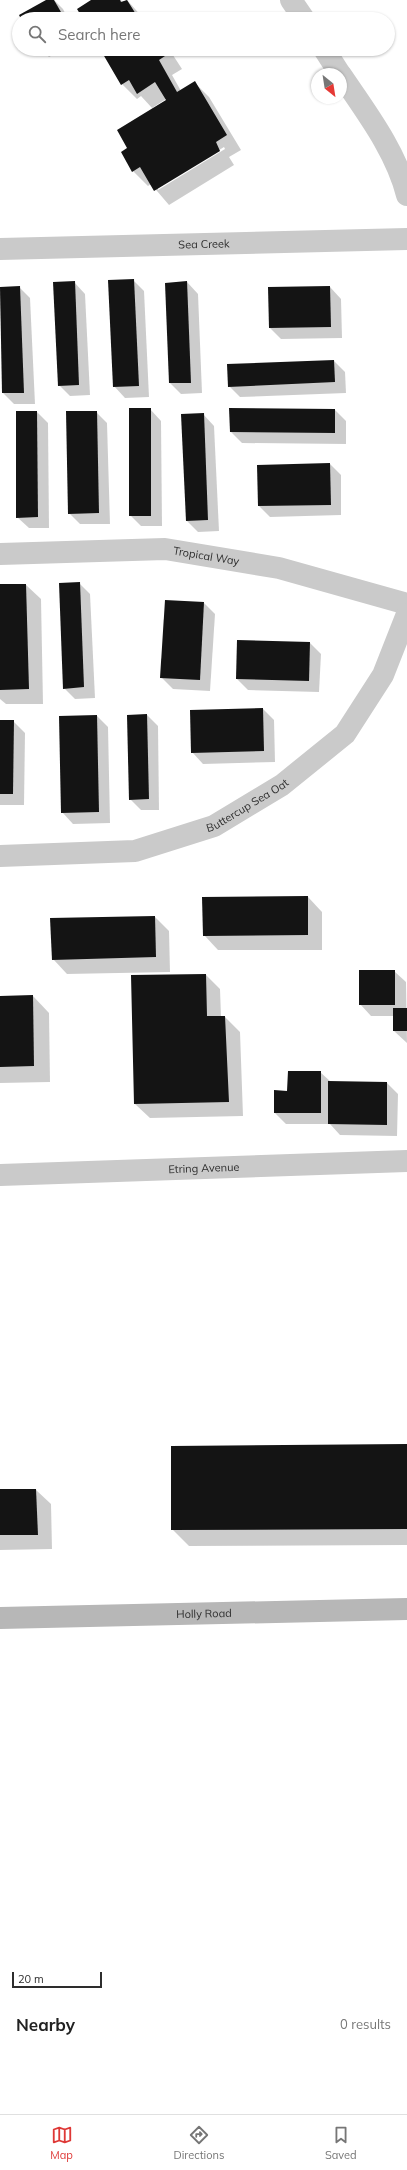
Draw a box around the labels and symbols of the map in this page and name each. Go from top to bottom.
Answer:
north arrow [311,68,347,104]
street label: Sea Creek [178,236,230,252]
street label: Tropical Way [172,543,241,568]
street label: Buttercup Sea Oat [204,775,292,835]
street label: Etring Avenue [168,1160,240,1176]
street label: Holly Road [176,1606,232,1621]
scale bar [12,1970,102,1989]

